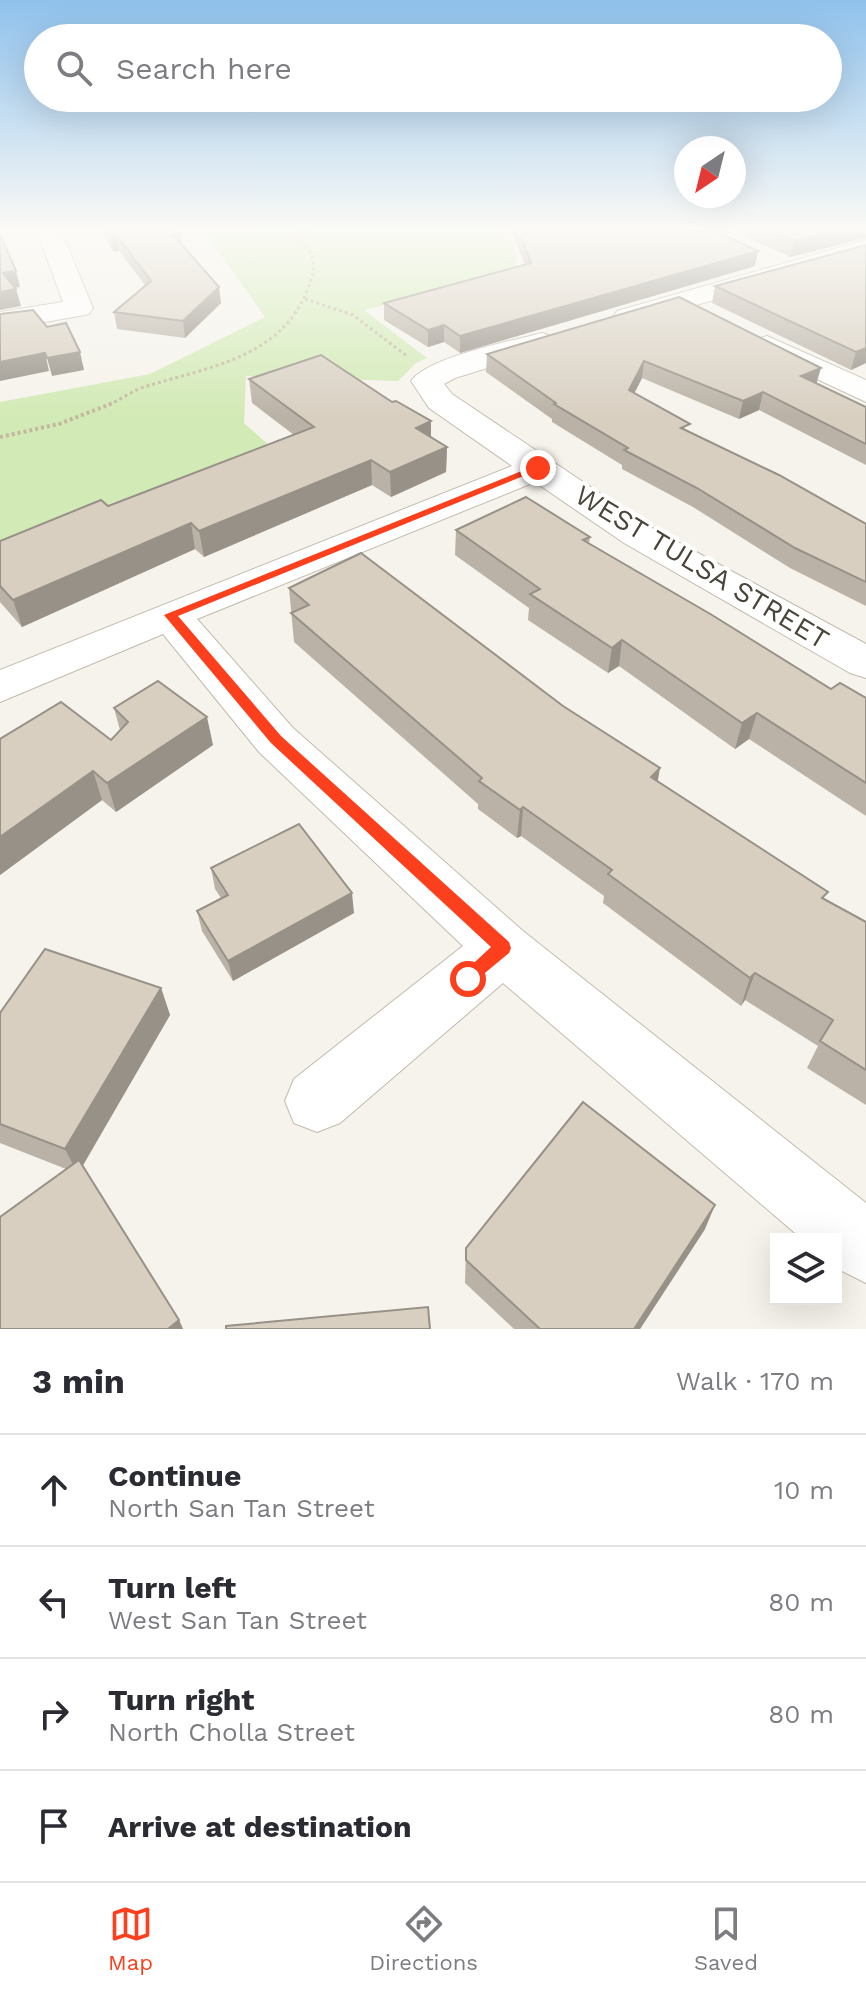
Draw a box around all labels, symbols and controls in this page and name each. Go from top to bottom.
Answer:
search box [24,24,842,112]
icon: search [52,46,96,90]
text: Search here [116,51,292,86]
north arrow [674,136,746,208]
route end [520,450,556,486]
street label: WEST TULSA STREET [569,478,835,656]
route start [450,961,486,997]
map controls [770,1233,842,1305]
button: layers [770,1233,842,1305]
text: 3 min [32,1361,125,1401]
text: Walk · 170 m [676,1366,834,1396]
text: Continue [108,1458,241,1493]
icon: ahead [32,1468,76,1512]
text: 10 m [774,1475,834,1505]
text: North San Tan Street [108,1493,375,1523]
text: Turn left [108,1570,236,1605]
icon: left [32,1580,76,1624]
text: 80 m [768,1587,834,1617]
text: West San Tan Street [108,1605,367,1635]
text: Turn right [108,1682,254,1717]
icon: right [32,1692,76,1736]
text: 80 m [768,1699,834,1729]
text: North Cholla Street [108,1717,355,1747]
icon: arrive [32,1804,76,1848]
text: Arrive at destination [108,1809,412,1844]
tab: Map [108,1902,153,1975]
tab: Directions [369,1902,478,1975]
tab: Saved [694,1902,758,1975]

